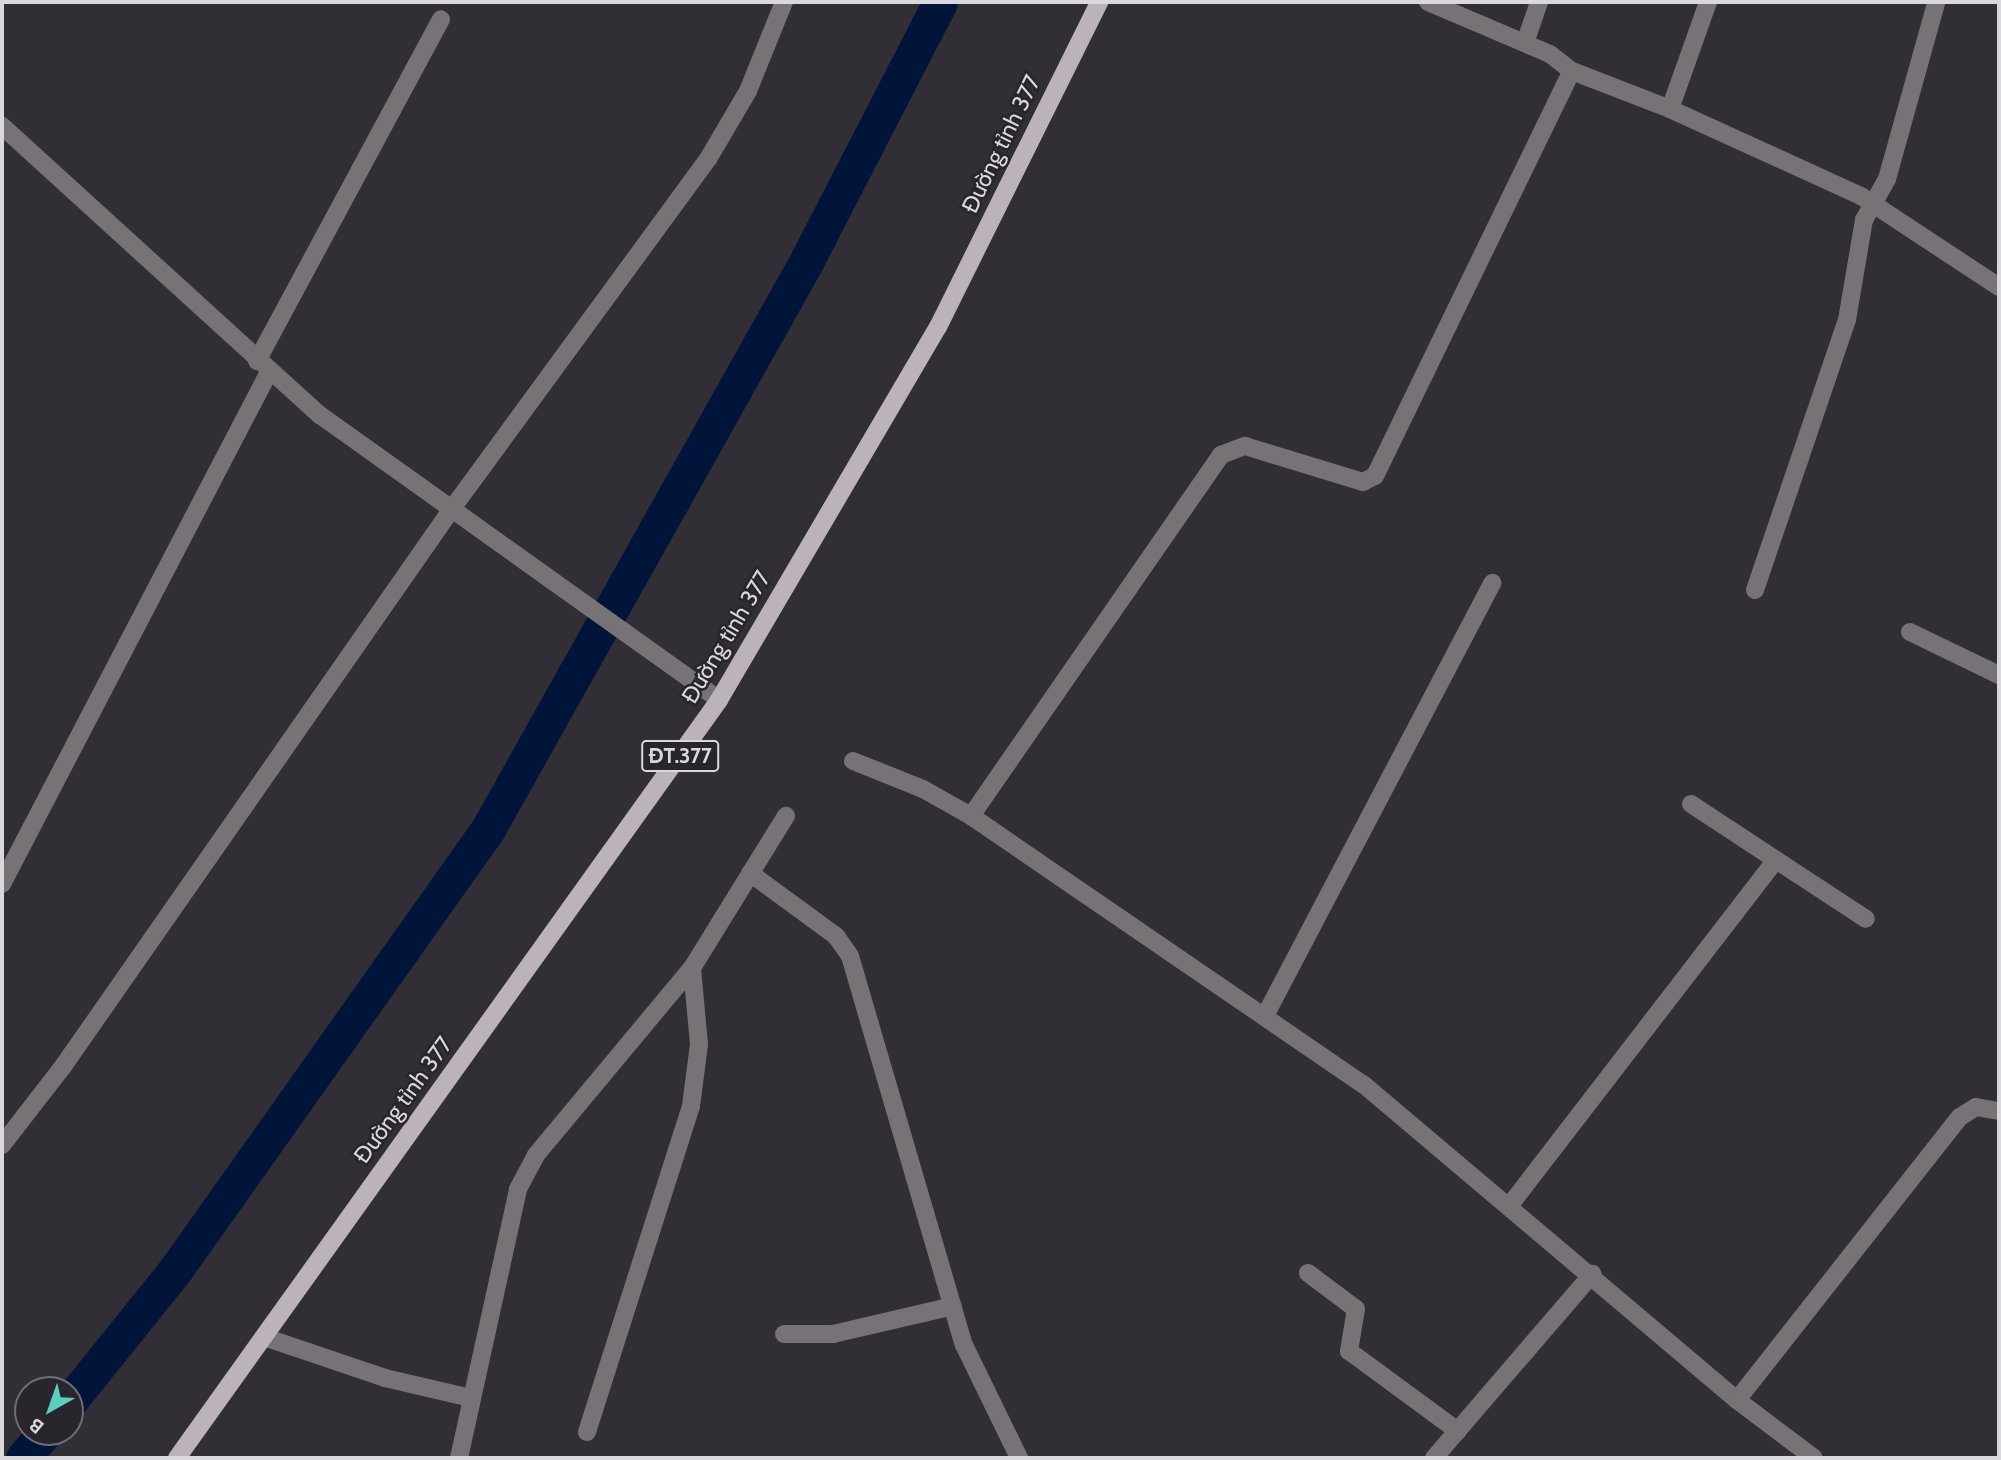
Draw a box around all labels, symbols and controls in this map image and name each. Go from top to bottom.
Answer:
street label: Đường tỉnh 377 [956,71,1046,217]
street label: Đường tỉnh 377 [676,566,776,708]
road number: ĐT.377 [640,738,720,774]
street label: Đường tỉnh 377 [348,1031,458,1169]
north arrow [14,1376,84,1446]
text: B [25,1413,48,1439]

